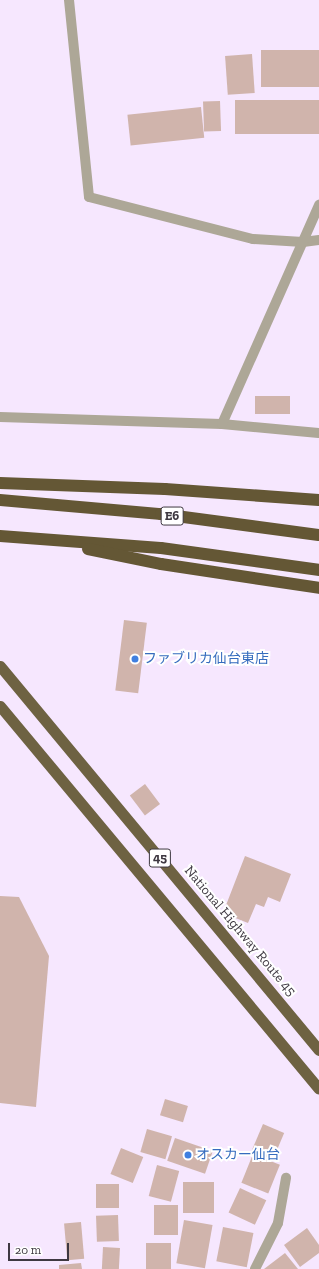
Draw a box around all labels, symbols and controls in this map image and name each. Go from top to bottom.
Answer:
road number: E6 [160,505,184,527]
place label: ファブリカ仙台東店 [143,651,269,667]
marker: ファブリカ仙台東店 [130,654,140,664]
road number: 45 [148,847,172,869]
street label: National Highway Route 45 [180,862,300,1000]
place label: オスカー仙台 [196,1147,280,1163]
marker: オスカー仙台 [183,1150,193,1160]
scale bar [10,1235,71,1261]
text: 20 m [15,1243,41,1257]

